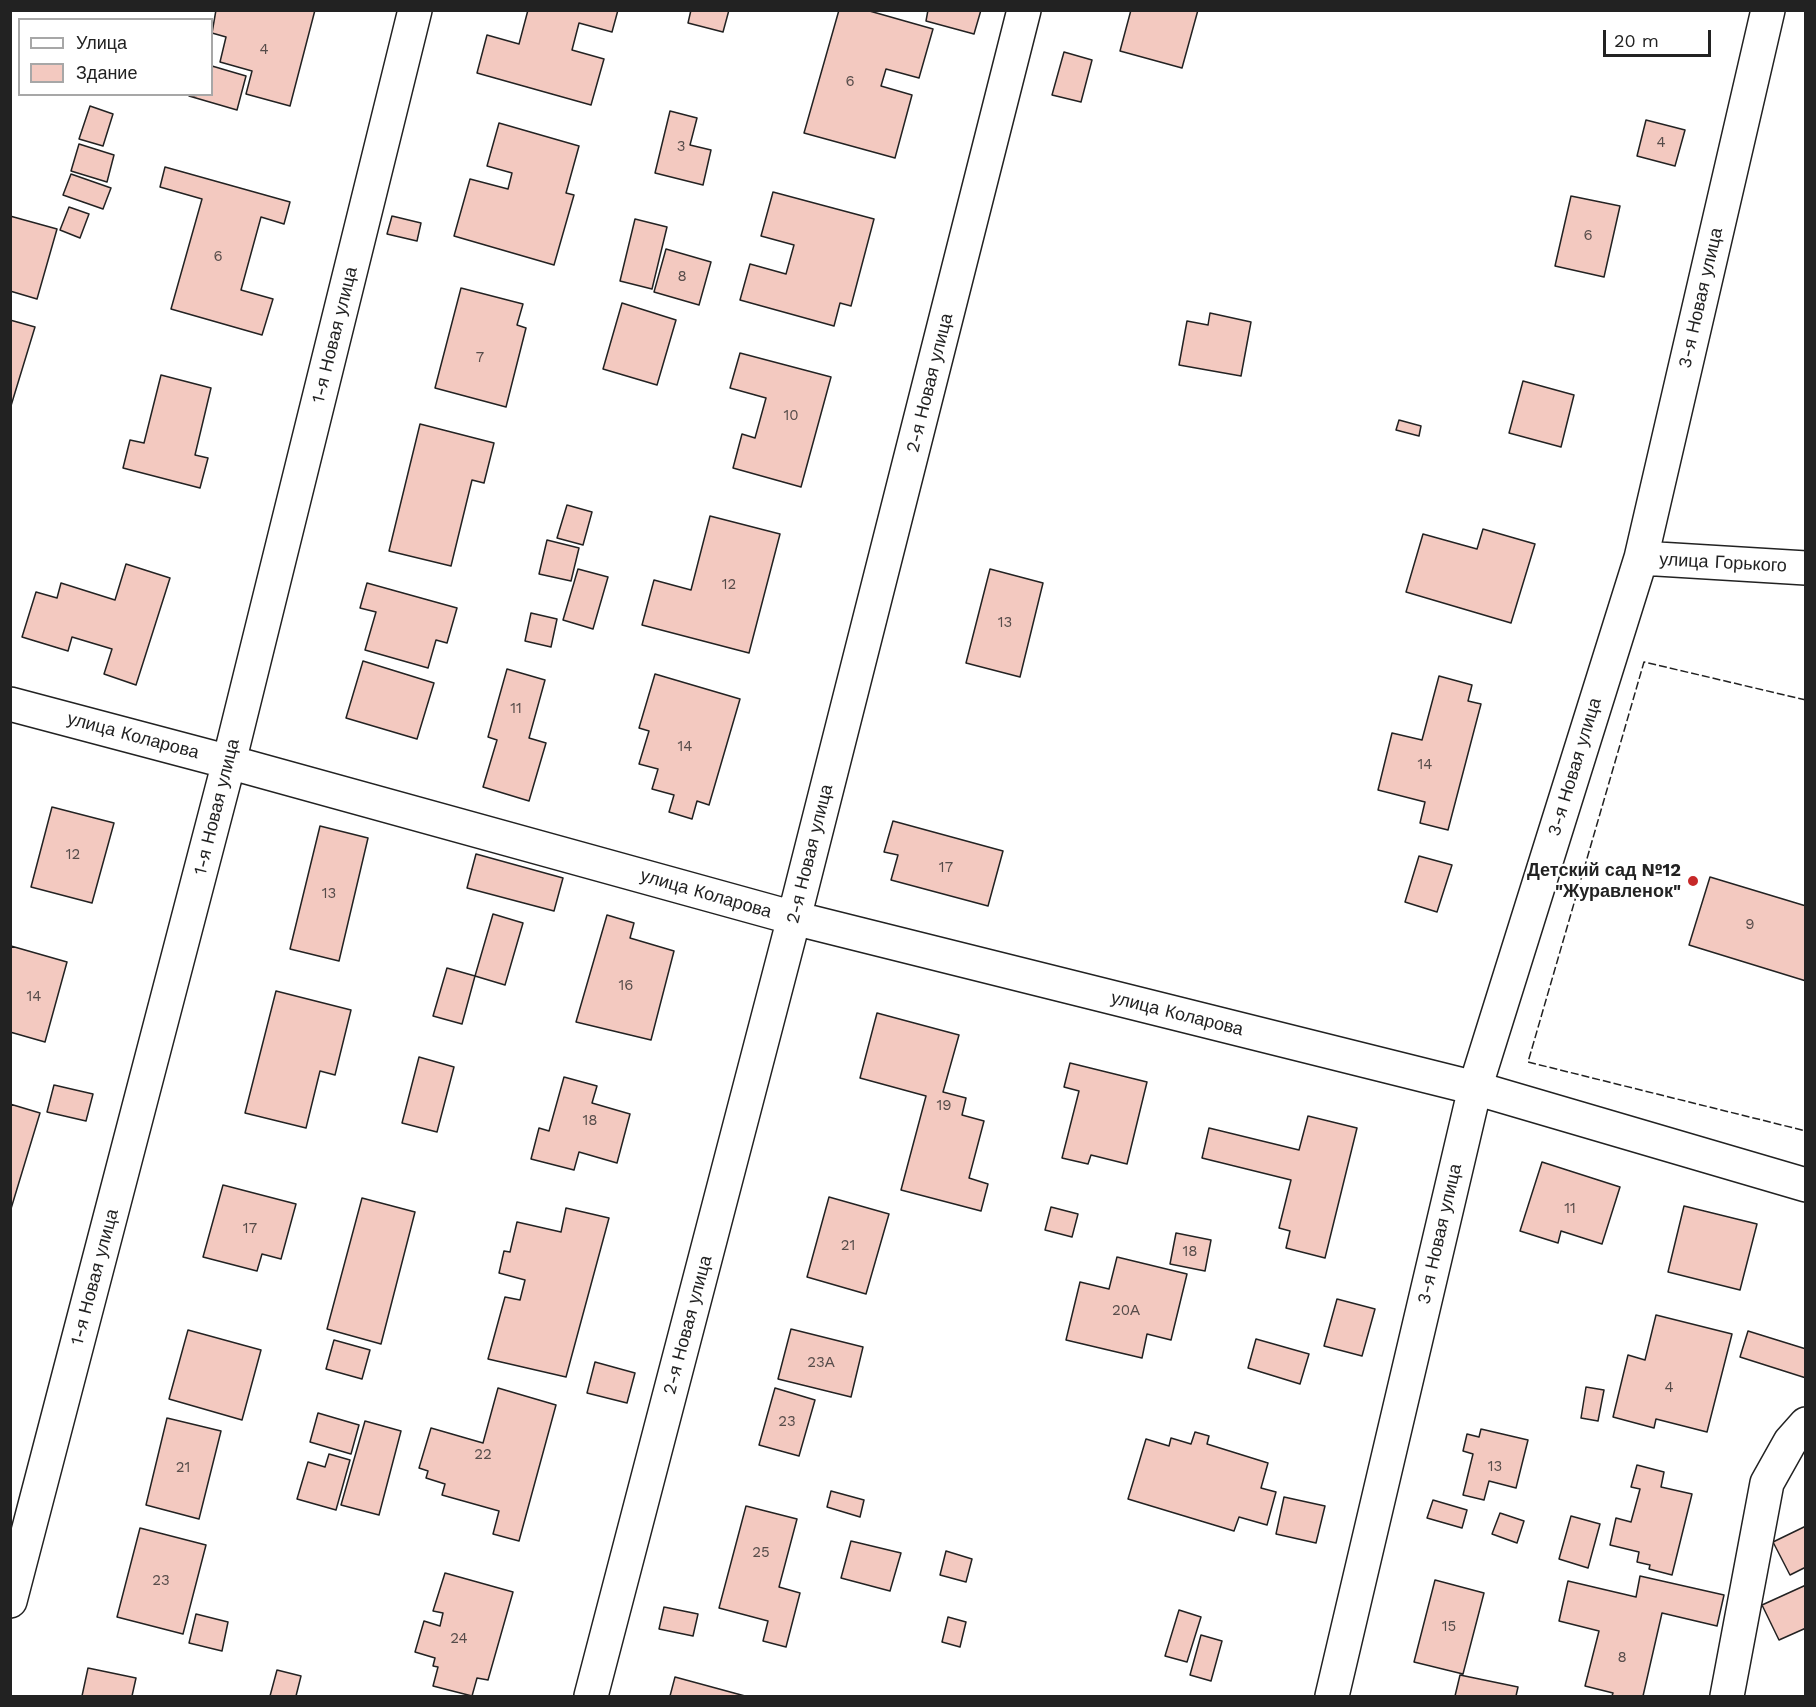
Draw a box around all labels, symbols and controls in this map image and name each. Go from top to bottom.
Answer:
legend [18,18,213,96]
scale bar [1606,18,1714,56]
text: 20 m [1614,30,1659,51]
text: Улица [76,32,127,53]
house number: 4 [259,41,269,59]
text: Здание [76,62,137,83]
house number: 6 [845,73,855,91]
house number: 4 [1656,134,1666,152]
house number: 3 [677,138,685,156]
street label: 3-я Новая улица [1674,226,1728,370]
house number: 6 [1583,227,1593,245]
house number: 6 [213,248,223,266]
street label: 1-я Новая улица [308,265,362,405]
house number: 8 [677,268,687,286]
street label: 2-я Новая улица [902,311,958,455]
house number: 7 [476,349,484,367]
house number: 10 [783,407,799,425]
street label: улица Горького [1659,549,1787,577]
house number: 12 [722,576,736,594]
house number: 13 [998,614,1012,632]
street label: 3-я Новая улица [1544,695,1606,839]
house number: 11 [510,700,522,718]
street label: улица Коларова [65,708,201,764]
street label: 1-я Новая улица [190,737,244,877]
house number: 14 [677,738,693,756]
house number: 14 [1417,756,1433,774]
street label: 2-я Новая улица [782,782,838,926]
house number: 12 [66,846,80,864]
house number: 17 [939,859,953,877]
place label: Детский сад №12 "Журавленок" [1527,860,1681,902]
street label: улица Коларова [638,865,774,923]
marker: Детский сад №12 "Журавленок" [1686,874,1700,888]
house number: 13 [322,885,336,903]
house number: 9 [1745,916,1755,934]
house number: 16 [619,977,633,995]
street label: улица Коларова [1109,987,1245,1041]
house number: 14 [26,988,42,1006]
house number: 19 [936,1097,952,1115]
house number: 18 [582,1112,598,1130]
street label: 3-я Новая улица [1413,1162,1467,1306]
house number: 11 [1564,1200,1576,1218]
street label: 1-я Новая улица [66,1207,124,1347]
house number: 17 [243,1220,257,1238]
house number: 21 [841,1237,855,1255]
house number: 18 [1182,1243,1198,1261]
street label: 2-я Новая улица [659,1253,717,1397]
house number: 20А [1112,1302,1140,1320]
house number: 23А [807,1354,835,1372]
house number: 4 [1664,1379,1674,1397]
house number: 23 [778,1413,796,1431]
house number: 22 [474,1446,492,1464]
house number: 13 [1488,1458,1502,1476]
house number: 21 [176,1459,190,1477]
house number: 25 [752,1544,770,1562]
house number: 23 [152,1572,170,1590]
house number: 15 [1442,1618,1456,1636]
house number: 24 [450,1630,468,1648]
house number: 8 [1617,1649,1627,1667]

